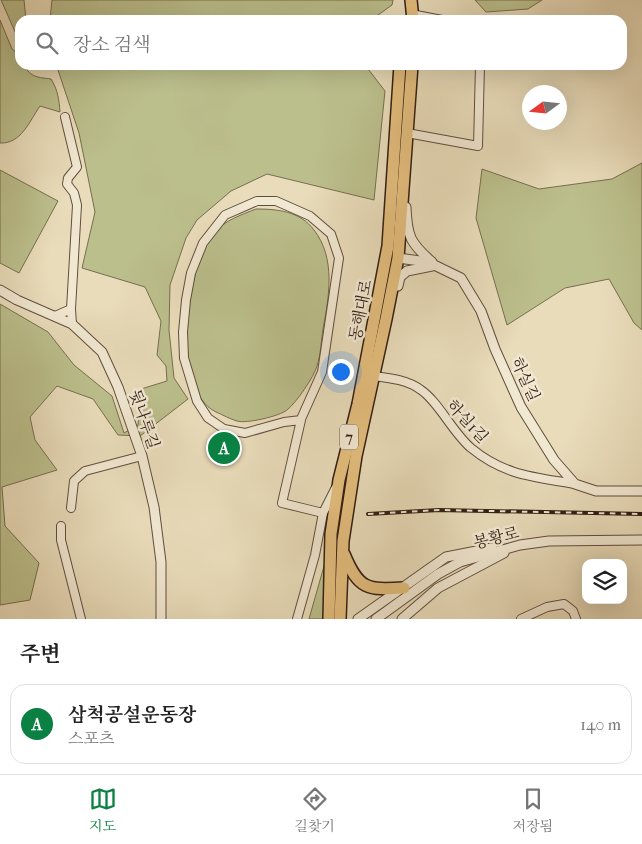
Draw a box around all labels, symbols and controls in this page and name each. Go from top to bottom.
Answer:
search box [15,15,627,70]
icon: search [33,29,61,57]
text: 장소 검색 [73,34,151,56]
north arrow [522,85,567,130]
street label: 동해대로 [345,277,376,342]
street label: 하실길 [507,354,544,404]
your location [328,359,354,385]
street label: 뒷나루길 [125,387,164,451]
street label: 하실1길 [443,396,492,447]
road number: 7 [340,424,358,450]
pin: A [208,429,240,467]
street label: 봉황로 [471,523,521,552]
map controls [582,559,627,604]
button: layers [582,559,627,604]
text: 주변 [20,642,61,666]
text: 삼척공설운동장 [68,704,196,726]
text: A [32,715,42,734]
text: 140 m [580,715,621,734]
text: 스포츠 [68,729,114,748]
tab: 지도 [89,785,117,835]
tab: 길찾기 [294,785,335,835]
tab: 저장됨 [513,785,553,835]

